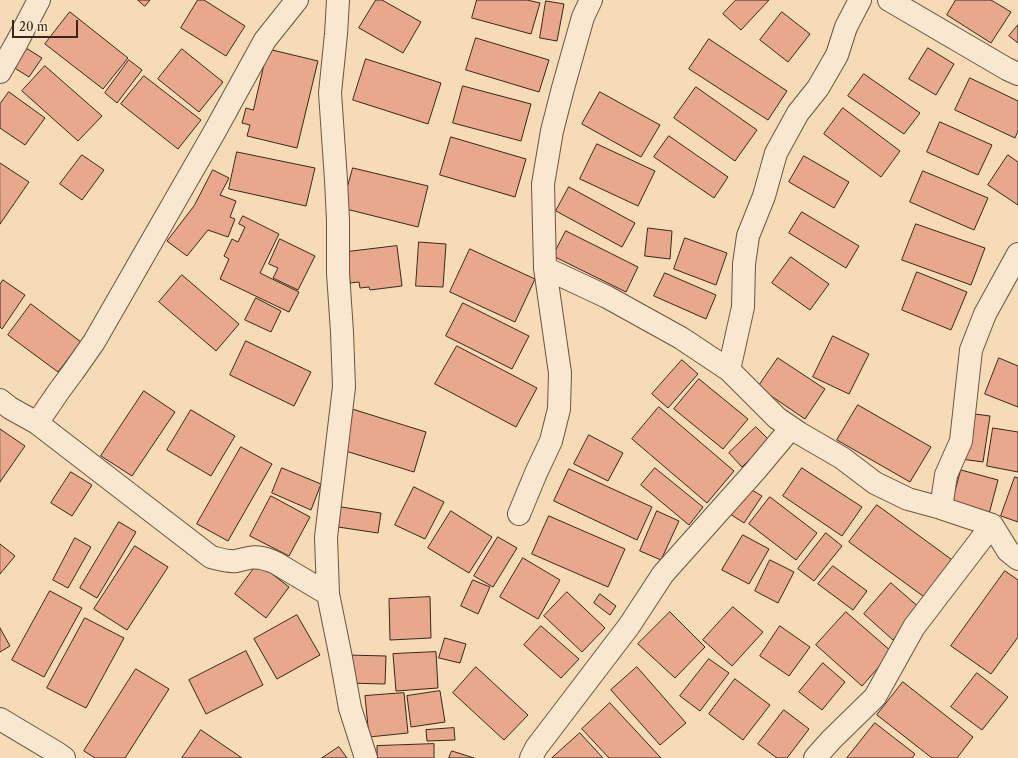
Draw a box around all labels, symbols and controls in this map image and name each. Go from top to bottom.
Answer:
scale bar [14,12,80,38]
text: 20 m [19,19,48,34]

